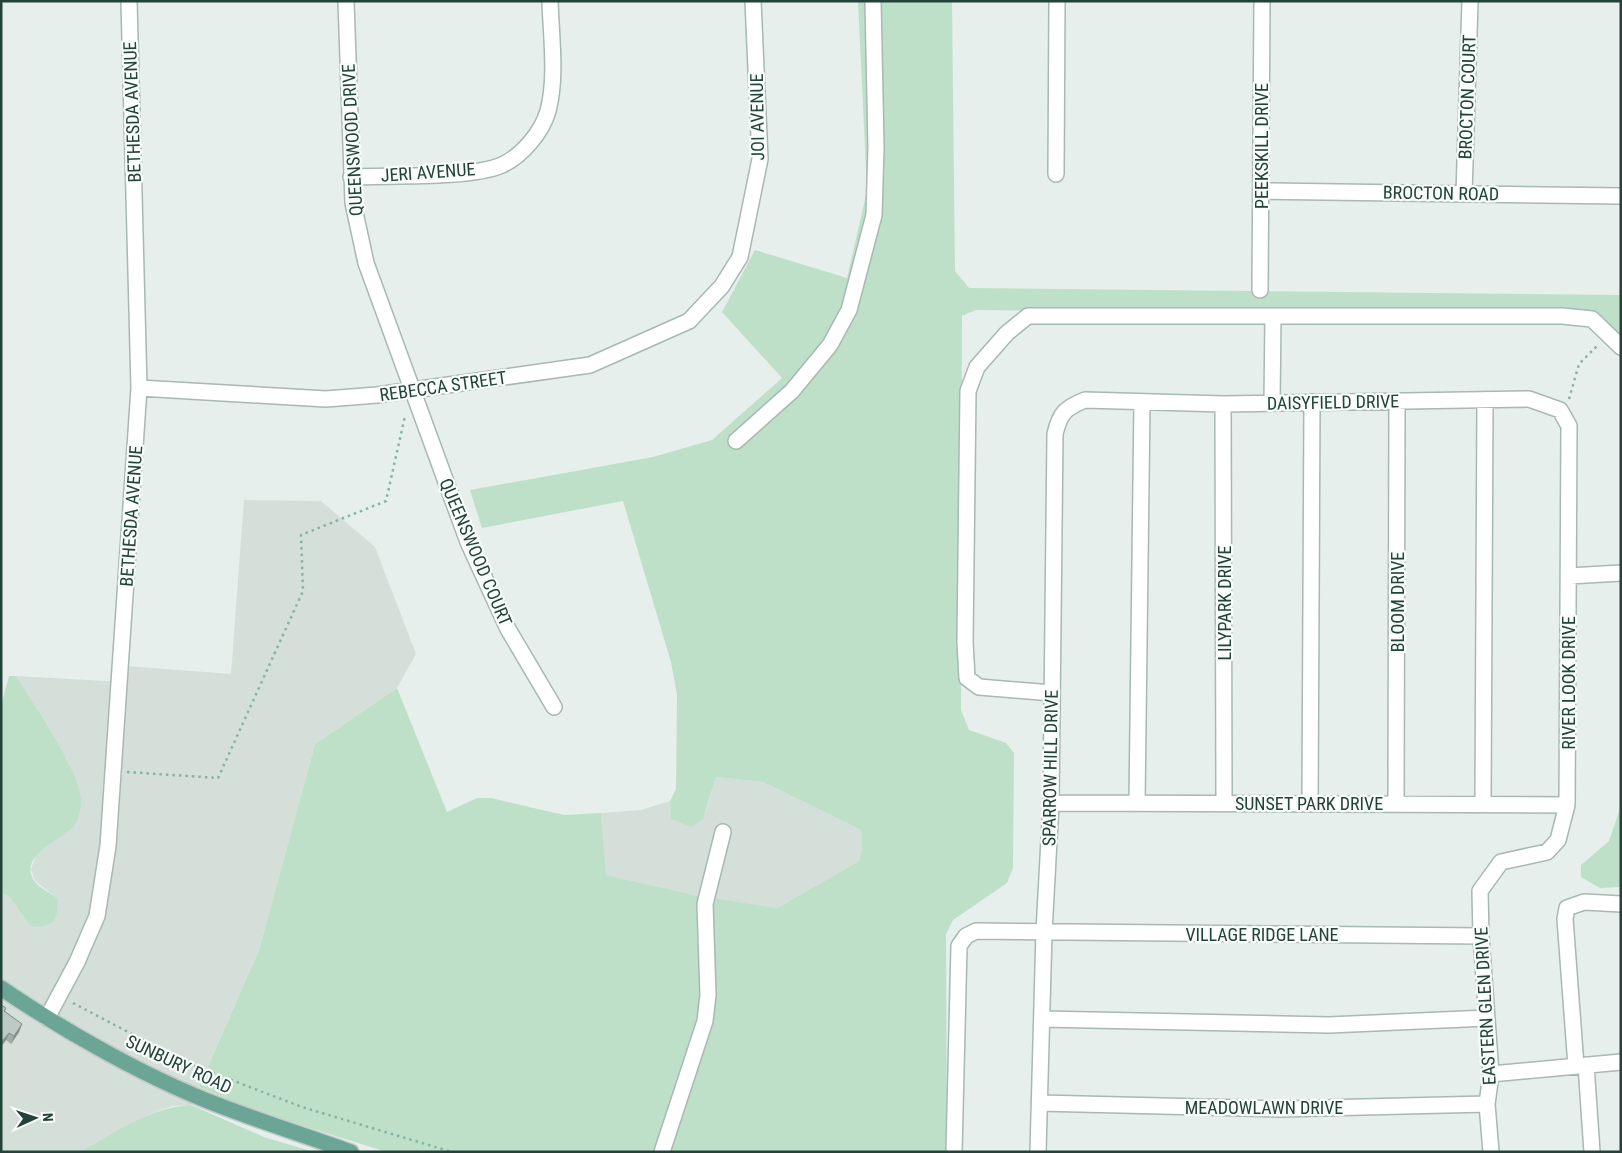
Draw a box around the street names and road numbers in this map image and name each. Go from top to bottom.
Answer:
street label: BROCTON COURT [1454,34,1480,160]
street label: BETHESDA AVENUE [119,41,145,183]
street label: QUEENSWOOD DRIVE [338,63,366,217]
street label: JOI AVENUE [746,73,768,161]
street label: PEEKSKILL DRIVE [1251,83,1272,209]
street label: JERI AVENUE [380,158,476,186]
street label: BROCTON ROAD [1383,181,1499,205]
street label: REBECCA STREET [378,367,508,405]
street label: DAISYFIELD DRIVE [1267,390,1399,414]
street label: BETHESDA AVENUE [116,445,146,587]
street label: QUEENSWOOD COURT [435,475,517,629]
street label: LILYPARK DRIVE [1214,545,1235,660]
street label: BLOOM DRIVE [1387,552,1408,652]
street label: RIVER LOOK DRIVE [1558,616,1579,750]
street label: SPARROW HILL DRIVE [1038,690,1062,846]
street label: SUNSET PARK DRIVE [1235,793,1383,814]
street label: VILLAGE RIDGE LANE [1185,924,1339,945]
street label: EASTERN GLEN DRIVE [1470,926,1500,1086]
street label: SUNBURY ROAD [123,1030,235,1098]
street label: MEADOWLAWN DRIVE [1185,1097,1343,1118]

